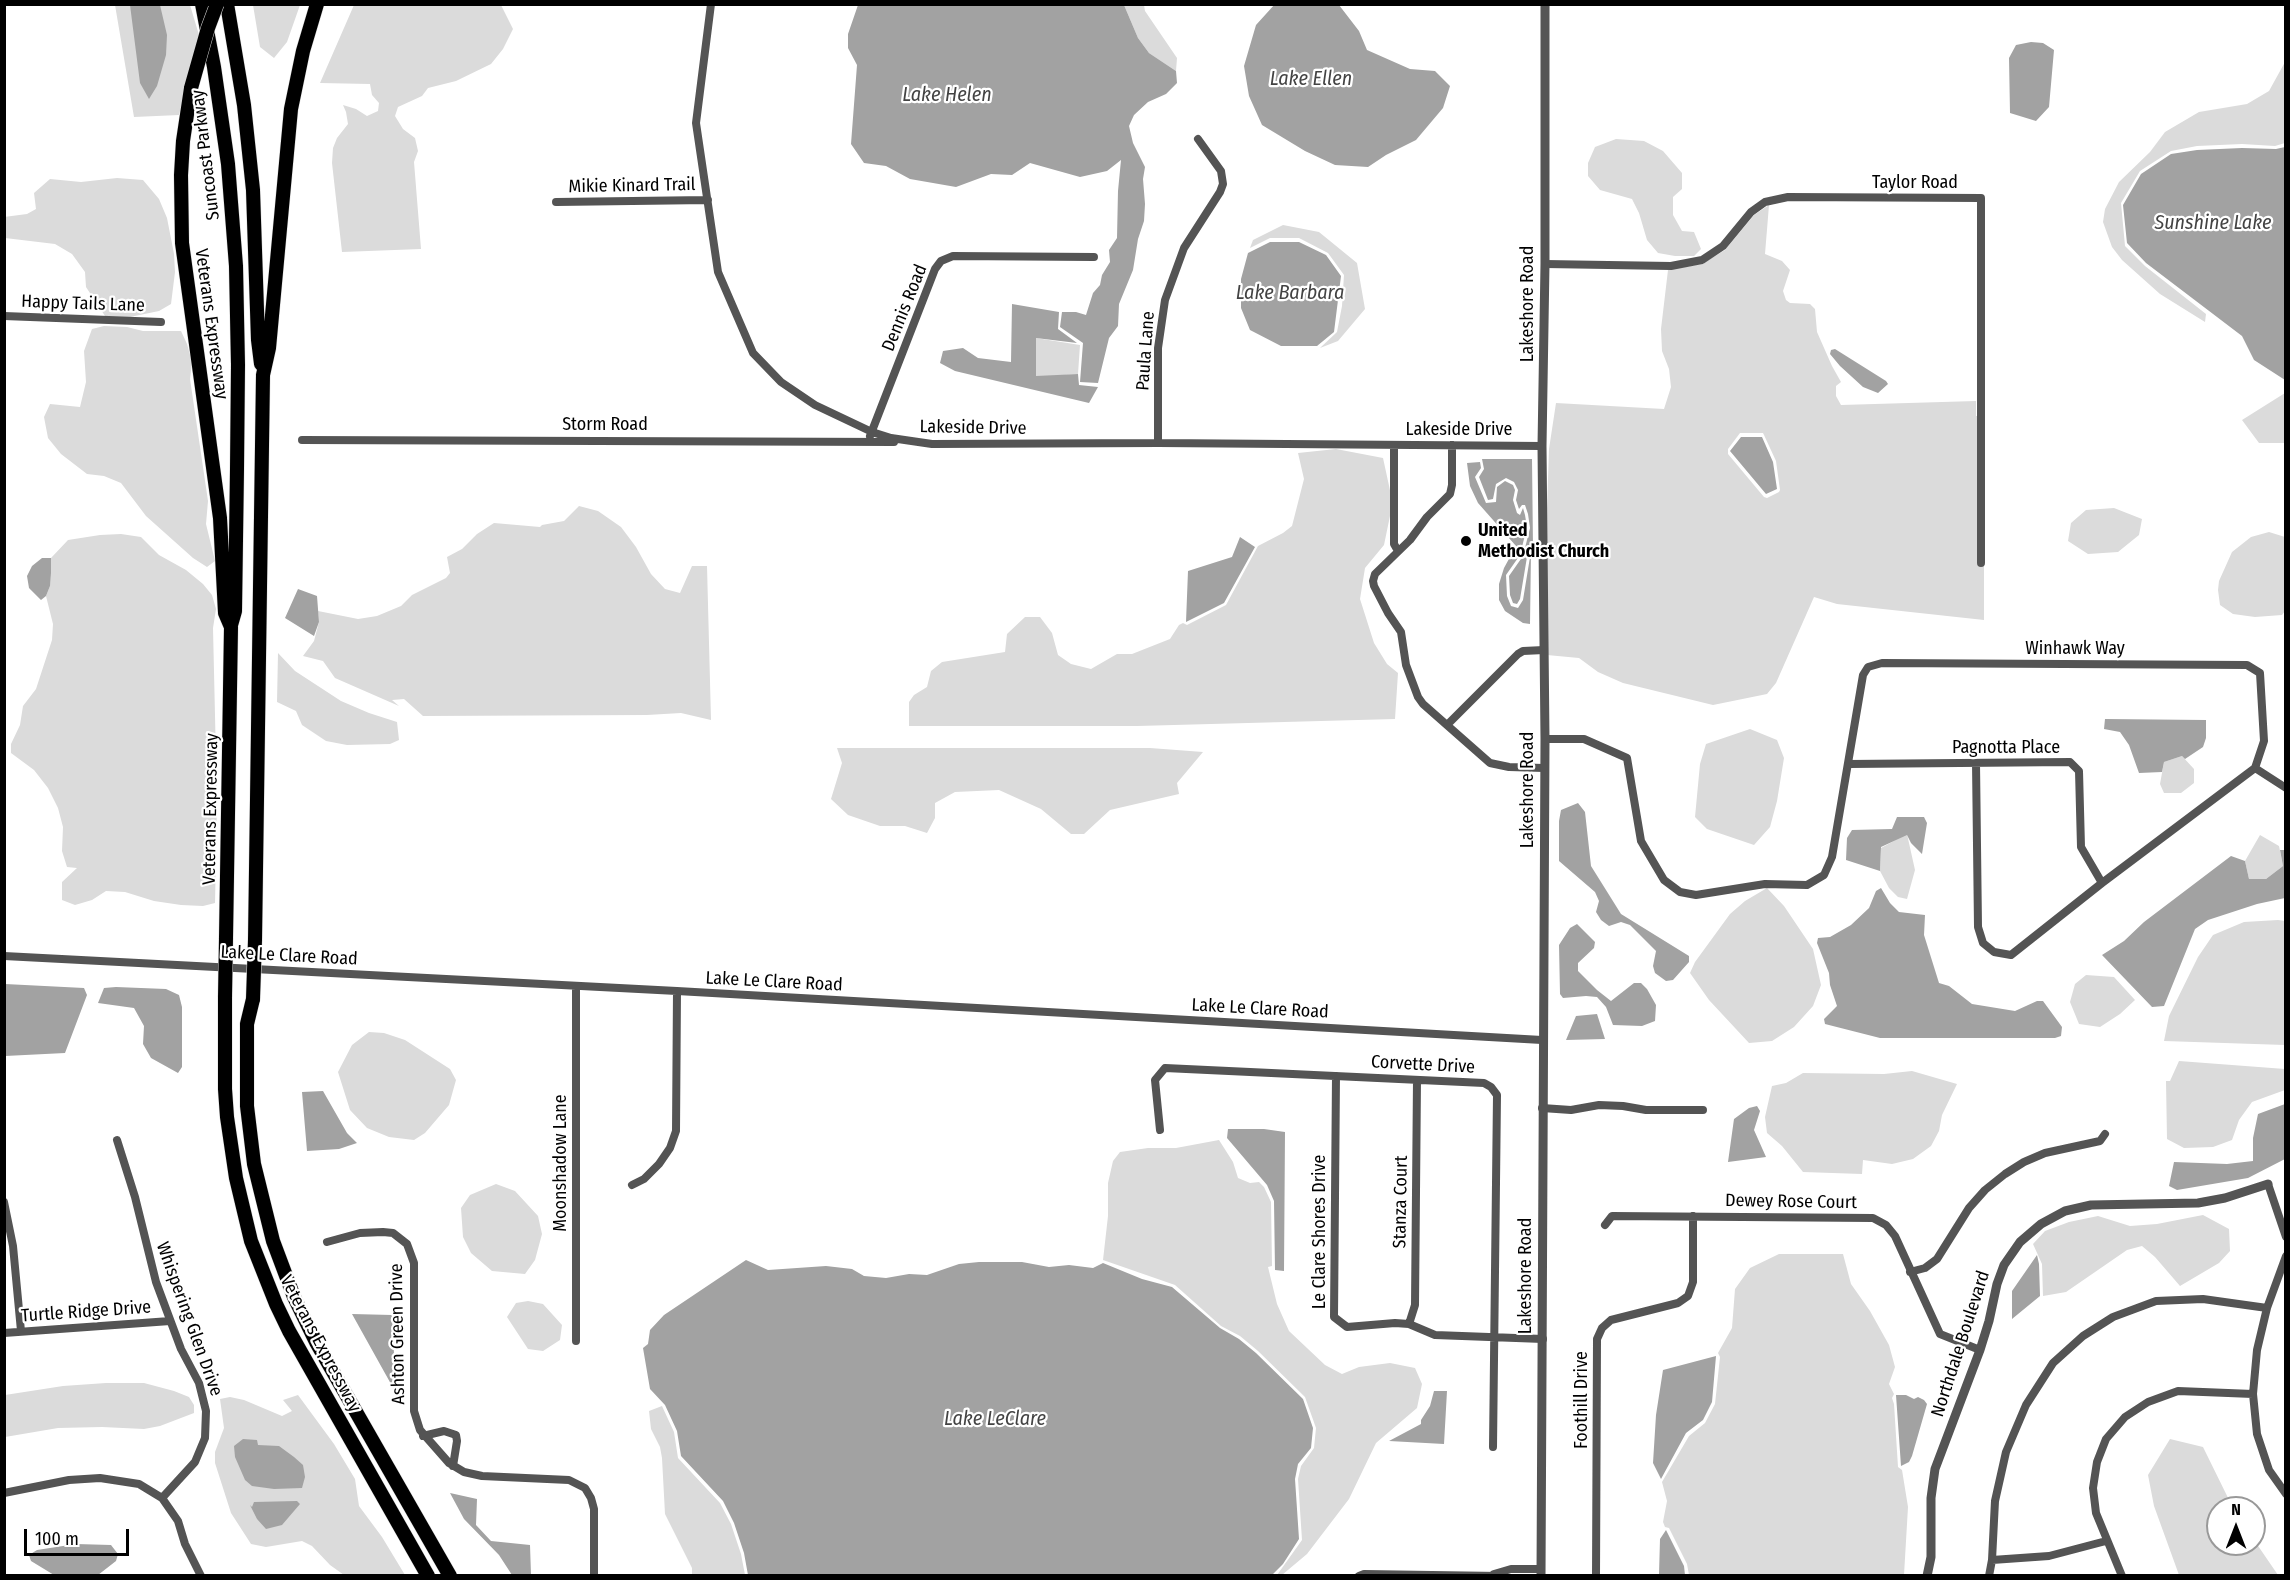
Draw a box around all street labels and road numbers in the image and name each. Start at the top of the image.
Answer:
street label: Suncoast Parkway [187,89,225,221]
street label: Taylor Road [1872,172,1958,194]
street label: Mikie Kinard Trail [568,174,696,198]
street label: Lakeshore Road [1517,246,1539,362]
street label: Veterans Expressway [190,247,232,401]
street label: Dennis Road [878,261,932,355]
street label: Happy Tails Lane [21,291,145,317]
street label: Paula Lane [1132,311,1160,391]
street label: Storm Road [562,414,648,436]
street label: Lakeside Drive [919,416,1027,440]
street label: Lakeside Drive [1406,419,1512,441]
street label: Winhawk Way [2025,638,2125,660]
street label: Lakeshore Road [1517,732,1539,848]
street label: Veterans Expressway [199,733,223,885]
street label: Pagnotta Place [1952,737,2060,759]
street label: Lake Le Clare Road [220,942,358,970]
street label: Lake Le Clare Road [705,968,843,996]
street label: Lake Le Clare Road [1191,995,1329,1023]
street label: Corvette Drive [1370,1051,1476,1079]
street label: Moonshadow Lane [550,1094,572,1232]
street label: Le Clare Shores Drive [1309,1155,1331,1309]
street label: Stanza Court [1389,1155,1413,1249]
street label: Dewey Rose Court [1725,1190,1857,1214]
street label: Lakeshore Road [1515,1218,1537,1334]
street label: Whispering Glen Drive [151,1239,227,1399]
street label: Ashton Green Drive [386,1263,410,1405]
street label: Northdale Boulevard [1927,1268,1995,1420]
street label: Veterans Expressway [275,1272,365,1416]
street label: Turtle Ridge Drive [20,1297,152,1327]
street label: Foothill Drive [1571,1351,1593,1449]

